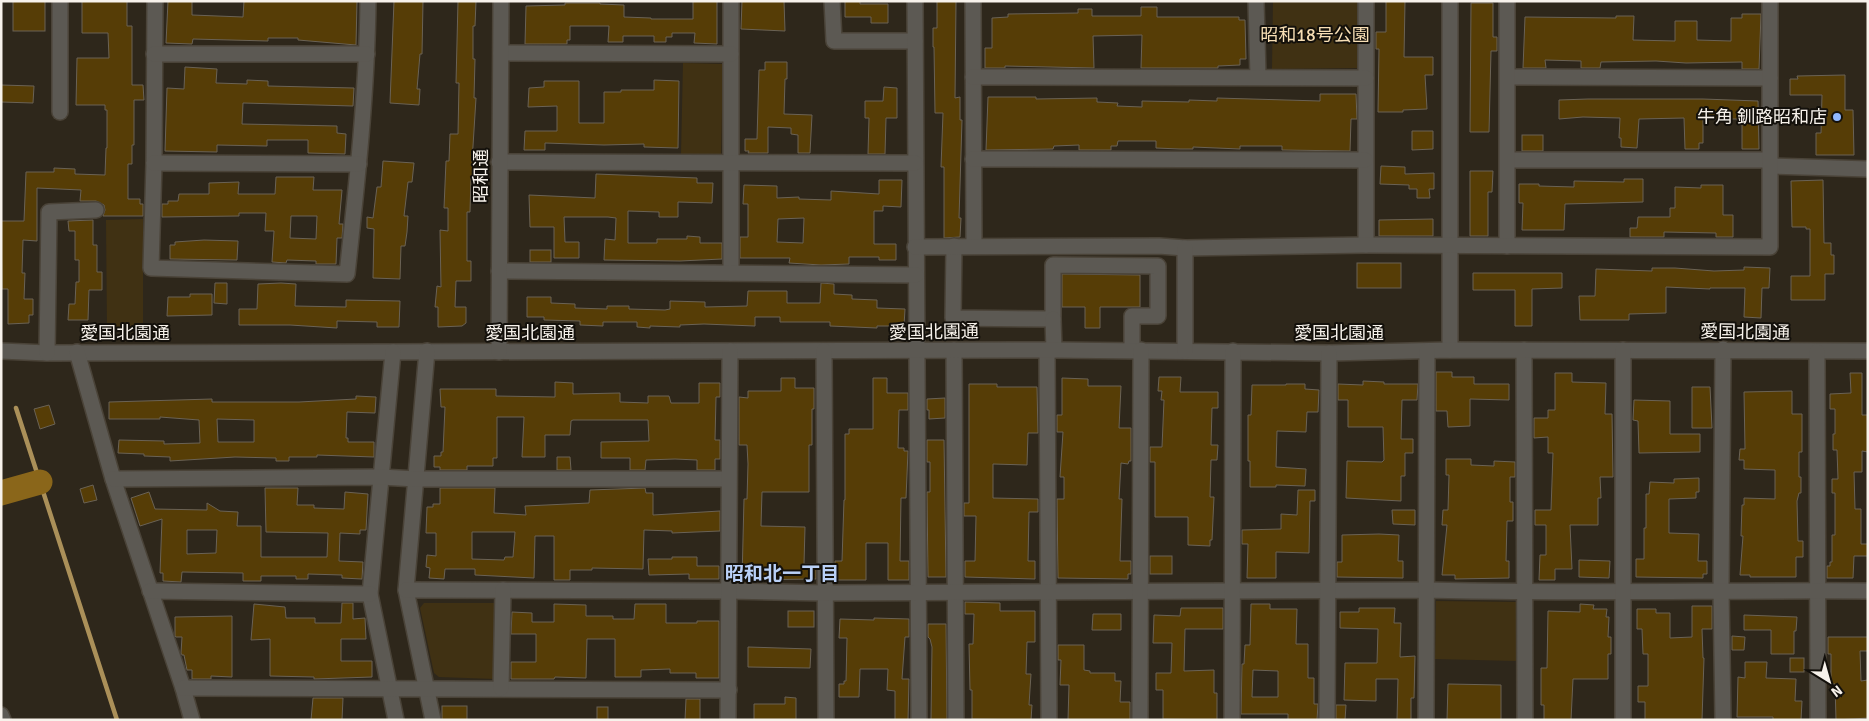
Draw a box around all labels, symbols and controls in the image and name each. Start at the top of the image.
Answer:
park label: 昭和18号公園 [1260,24,1370,46]
place label: 牛角 釧路昭和店 [1697,106,1827,128]
marker: 牛角 釧路昭和店 [1831,111,1843,123]
street label: 昭和通 [470,149,492,203]
street label: 愛国北園通 [889,320,979,344]
street label: 愛国北園通 [1700,320,1790,344]
street label: 愛国北園通 [80,322,170,344]
street label: 愛国北園通 [485,322,575,344]
street label: 愛国北園通 [1294,322,1384,344]
district label: 昭和北一丁目 [725,562,839,586]
north arrow [1804,656,1854,706]
text: N [1828,681,1846,701]

